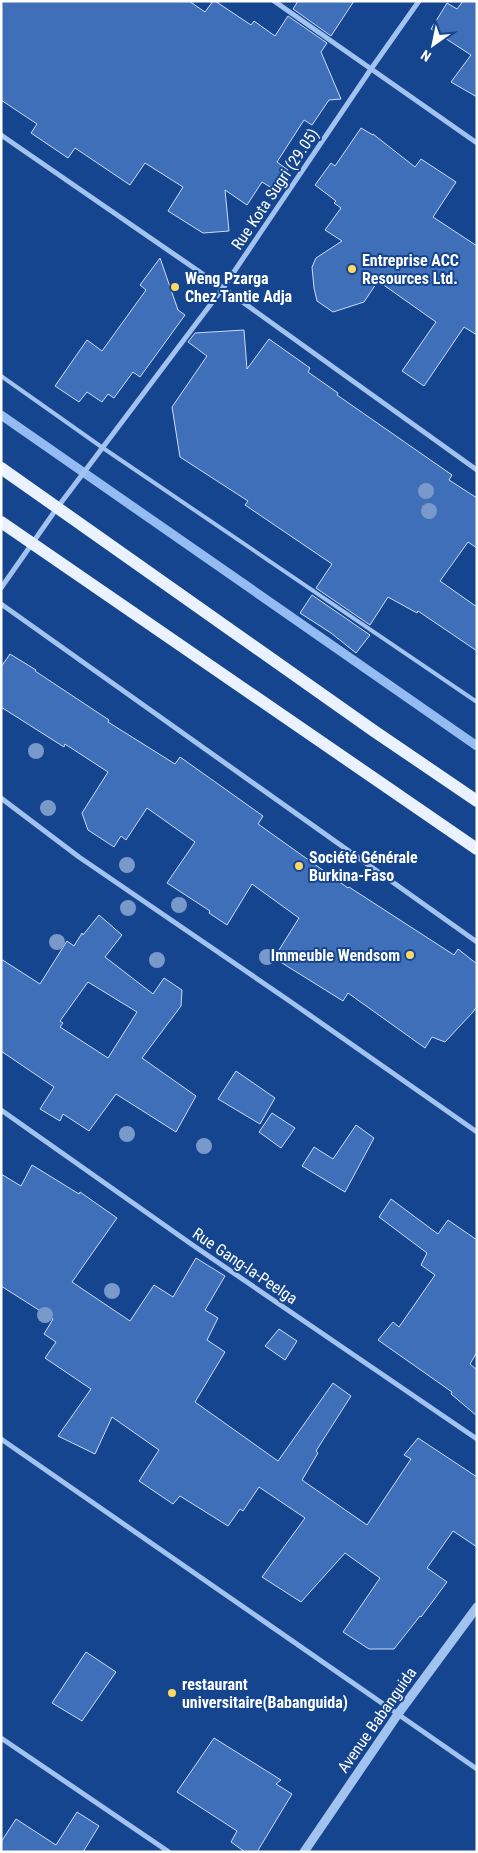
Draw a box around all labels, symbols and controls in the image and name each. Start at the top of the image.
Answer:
north arrow [408,20,458,70]
text: N [418,47,434,65]
street label: Rue Kota Sugri (29.05) [227,125,323,253]
place label: Entreprise ACC Resources Ltd. [362,251,459,288]
marker: Entreprise ACC Resources Ltd. [346,263,358,275]
place label: Weng Pzarga Chez Tantie Adja [185,269,293,306]
marker: Weng Pzarga Chez Tantie Adja [169,281,181,293]
place label: Société Générale Burkina-Faso [309,848,418,885]
marker: Société Générale Burkina-Faso [293,860,305,872]
place label: Immeuble Wendsom [271,946,400,965]
marker: Immeuble Wendsom [404,949,416,961]
street label: Rue Gang-la-Peelga [189,1224,301,1308]
street label: Avenue Babanguida [334,1664,420,1776]
place label: restaurant universitaire(Babanguida) [182,1675,348,1712]
marker: restaurant universitaire(Babanguida) [166,1687,178,1699]

